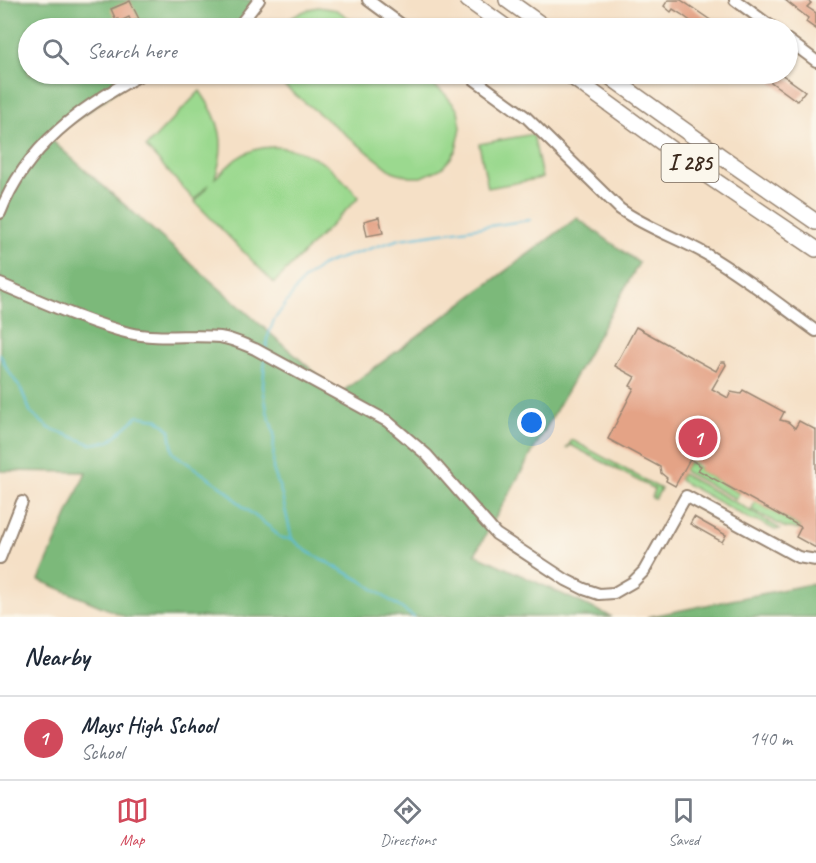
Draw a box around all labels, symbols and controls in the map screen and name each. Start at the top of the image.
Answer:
search box [18,18,798,84]
icon: search [39,35,72,68]
text: Search here [87,37,177,65]
road number: I 285 [662,144,718,182]
your location [517,408,546,437]
pin: 1 [678,416,718,460]
text: Nearby [24,640,89,673]
text: Mays High School [81,712,216,740]
text: 1 [39,726,48,751]
text: 140 m [749,726,792,751]
text: School [81,740,124,765]
tab: Map [116,794,149,850]
tab: Directions [380,794,436,850]
tab: Saved [667,794,700,850]

